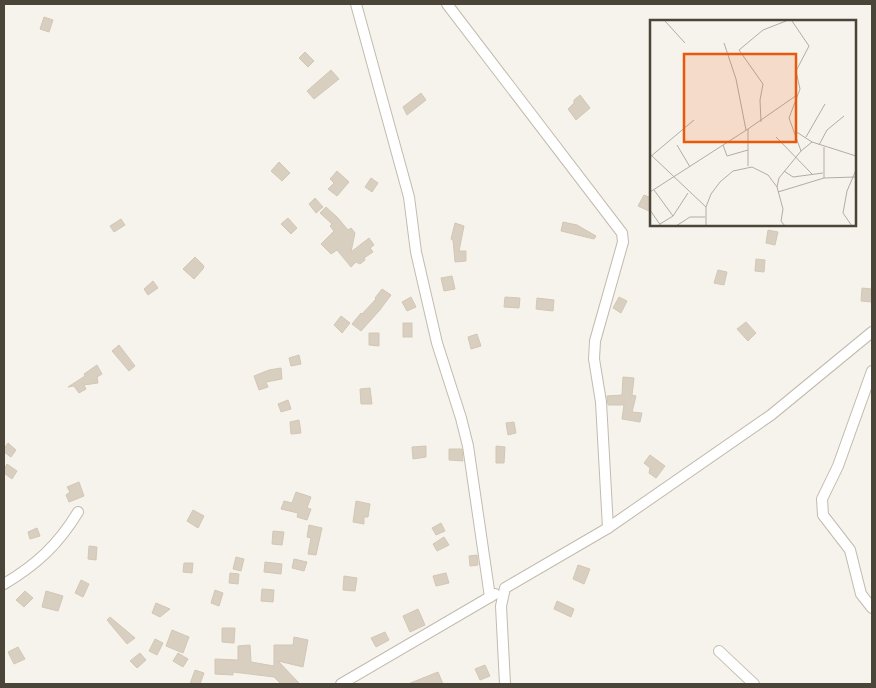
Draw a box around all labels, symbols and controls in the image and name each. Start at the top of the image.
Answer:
inset map [650,20,856,226]

